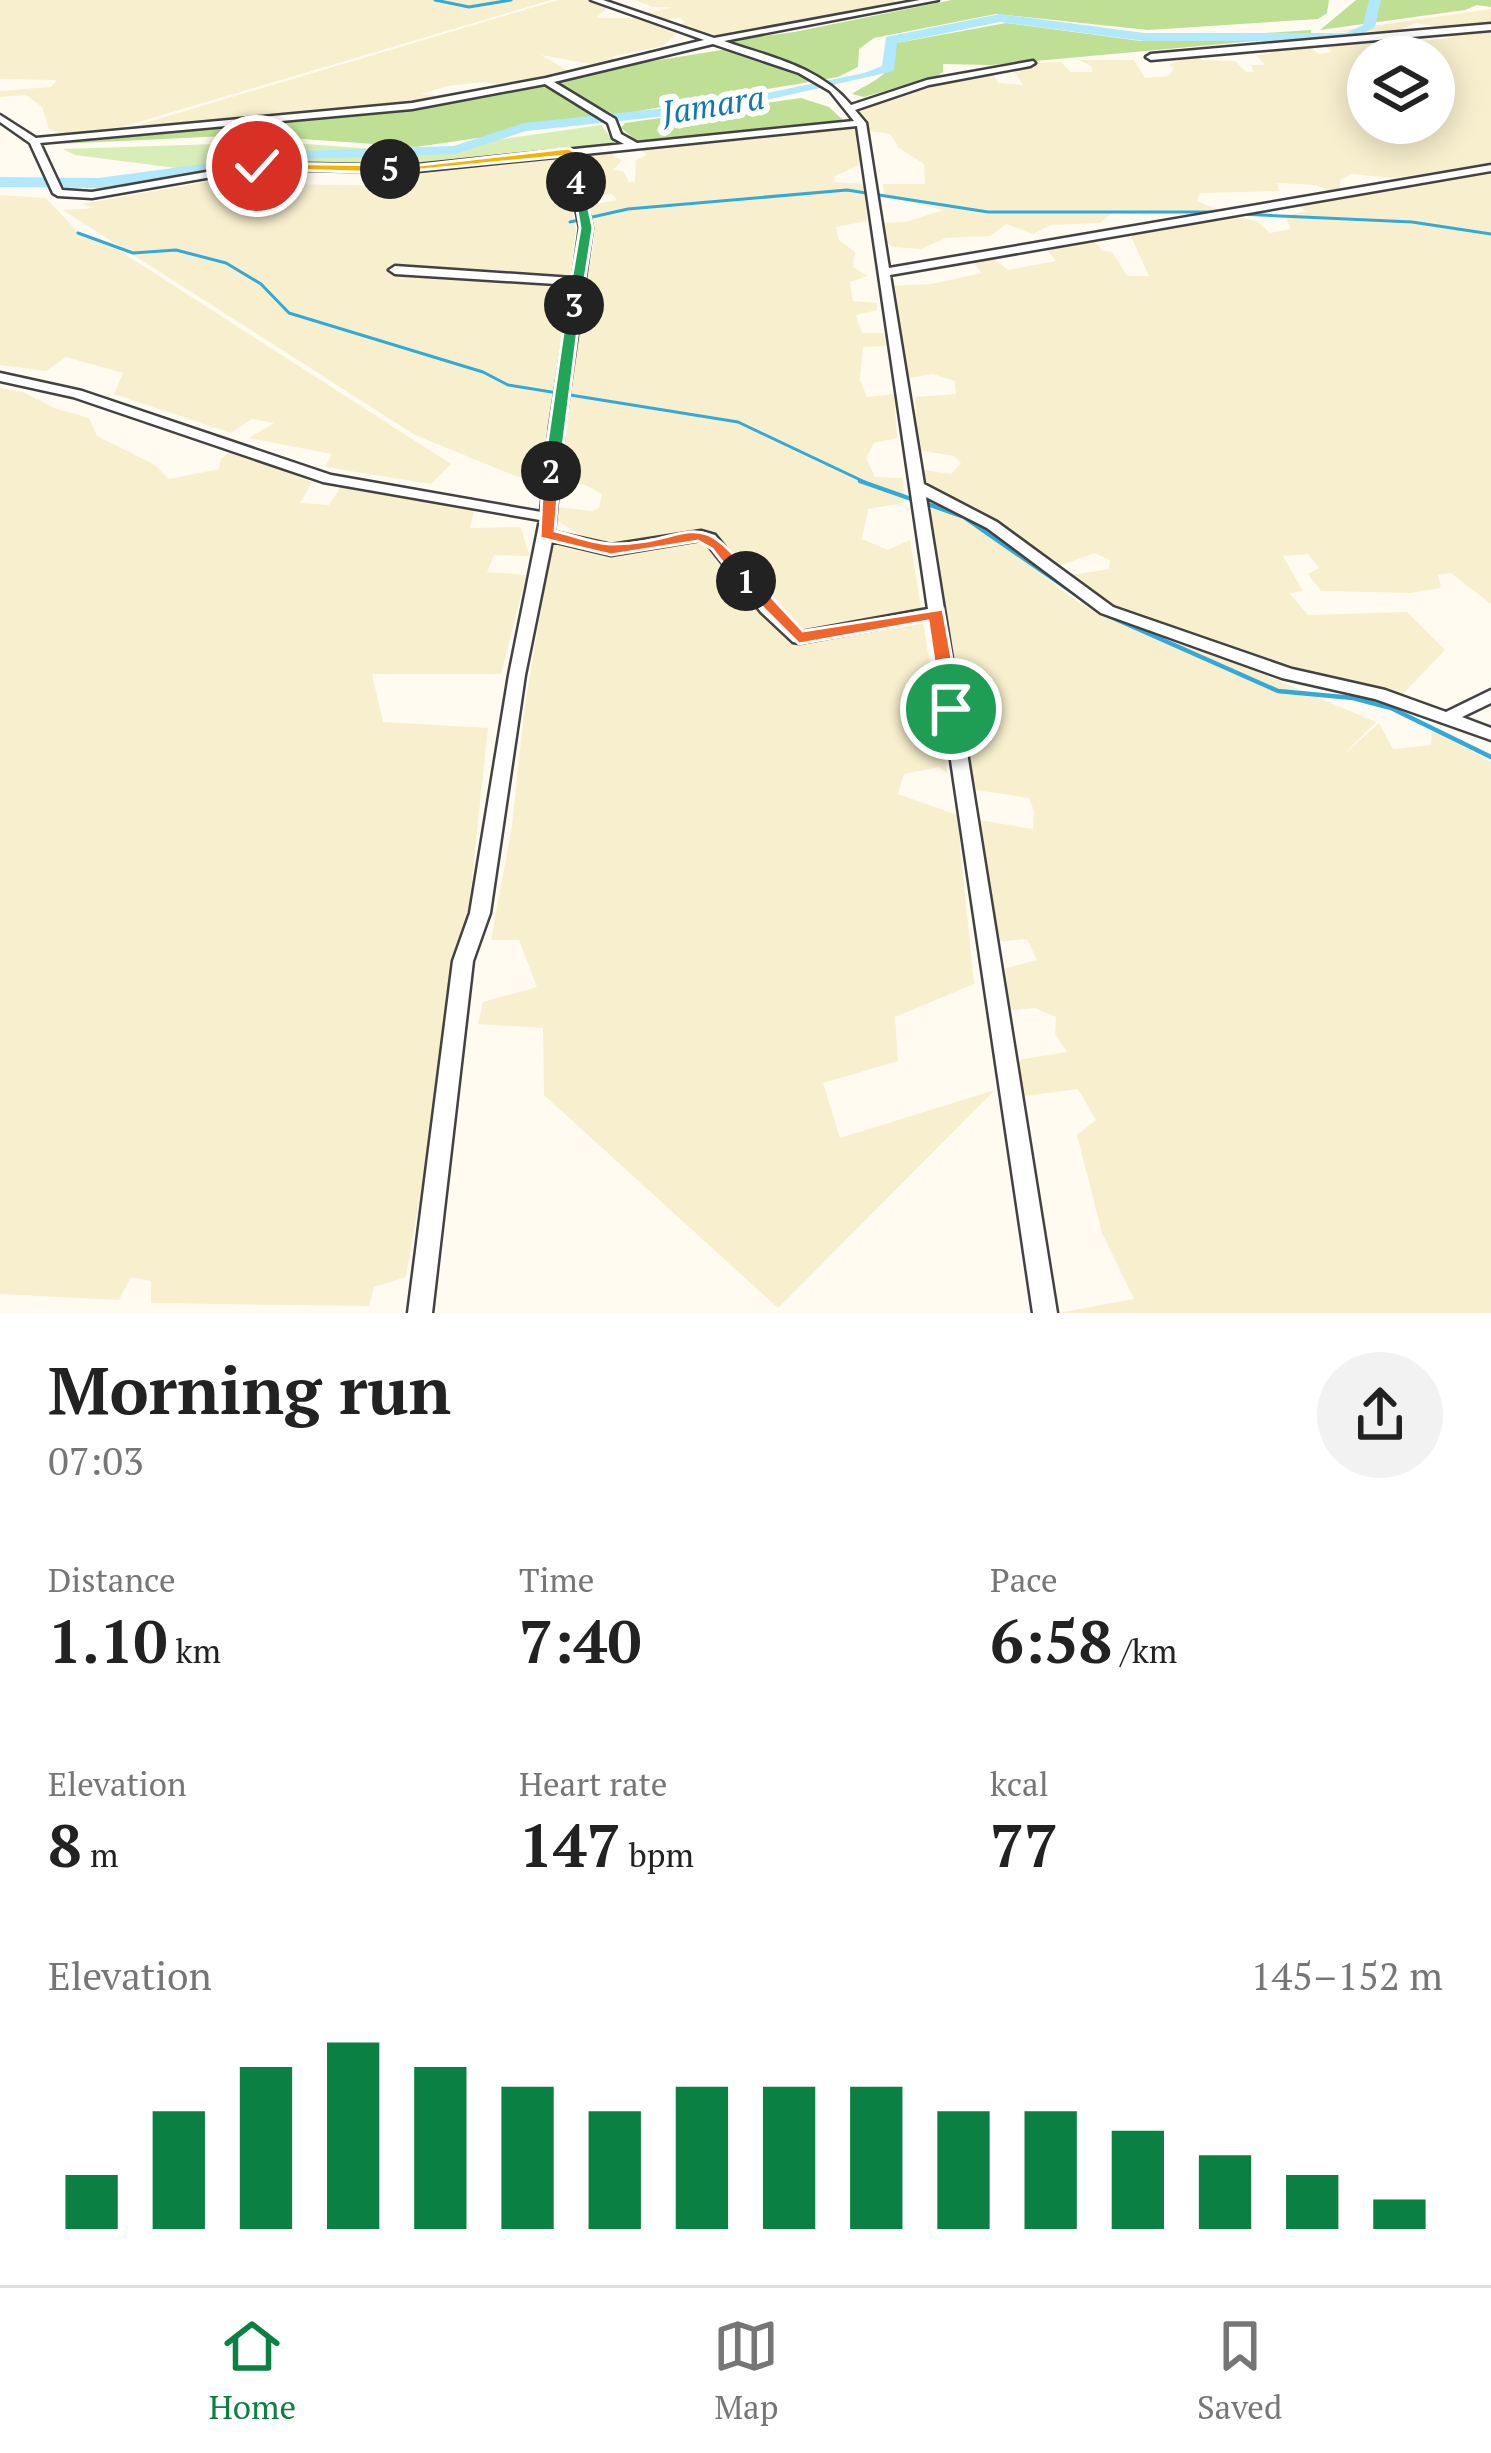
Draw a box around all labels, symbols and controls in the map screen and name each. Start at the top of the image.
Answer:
map controls [1347,36,1455,144]
button: layers [1347,36,1455,144]
water label: Jamara [657,75,767,134]
pin [206,115,308,217]
icon: check [224,133,290,199]
pin: 5 [360,139,420,199]
text: 5 [381,147,399,190]
pin: 4 [546,152,606,212]
text: 4 [567,160,585,203]
pin: 3 [544,275,604,335]
text: 3 [565,283,583,326]
pin: 2 [521,441,581,501]
text: 2 [542,449,560,492]
pin: 1 [716,551,776,611]
text: 1 [737,559,755,602]
pin [900,658,1002,760]
icon: arrive [918,676,984,742]
text: Morning run [48,1345,451,1433]
button: share [1317,1352,1443,1478]
text: 07:03 [48,1434,144,1486]
text: Distance [48,1558,175,1601]
text: Time [519,1558,594,1601]
text: Pace [990,1558,1058,1601]
text: 1.10 [48,1601,167,1680]
text: 7:40 [519,1601,641,1680]
text: 6:58 [990,1601,1112,1680]
text: km [167,1629,221,1672]
text: /km [1112,1629,1177,1672]
text: Elevation [48,1762,187,1805]
text: Heart rate [519,1762,667,1805]
text: kcal [990,1762,1049,1805]
text: 8 [48,1805,82,1884]
text: 147 [519,1805,621,1884]
text: 77 [990,1805,1058,1884]
text: m [82,1833,118,1876]
text: bpm [621,1833,694,1876]
text: Elevation [48,1949,212,2001]
text: 145–152 m [1251,1949,1443,2001]
tab: Home [209,2313,296,2428]
tab: Map [713,2313,779,2428]
tab: Saved [1197,2313,1282,2428]

